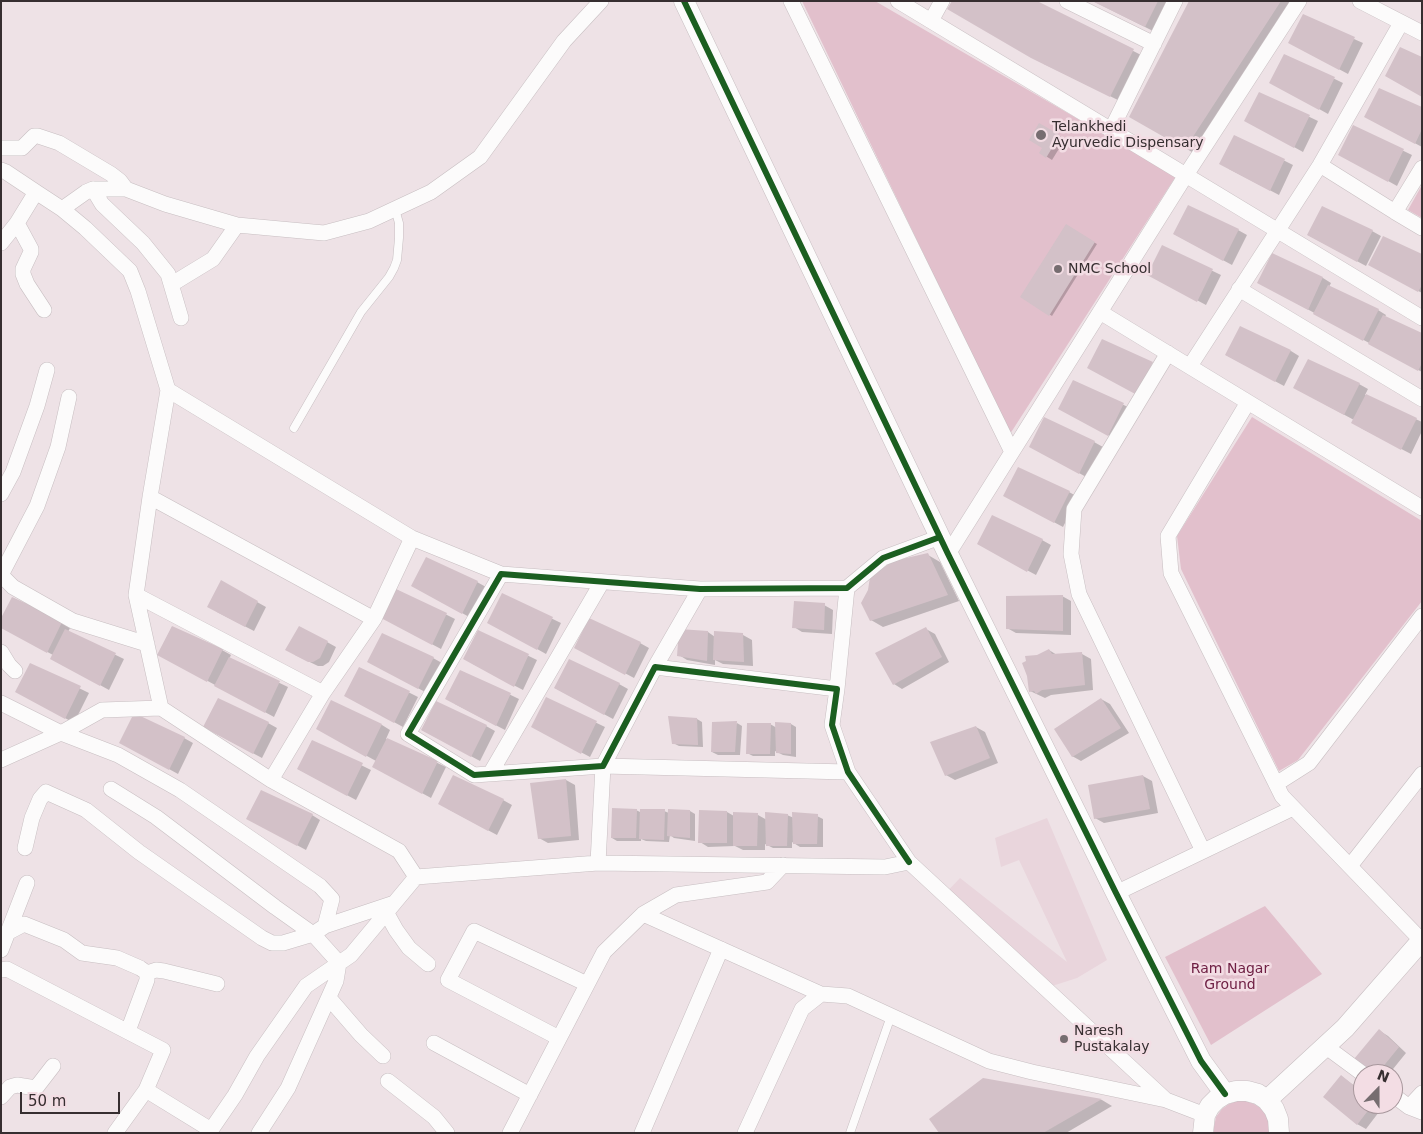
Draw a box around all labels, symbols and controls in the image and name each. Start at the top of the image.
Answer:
place label: Telankhedi Ayurvedic Dispensary [1052,119,1204,152]
marker: Telankhedi Ayurvedic Dispensary [1034,128,1048,142]
place label: NMC School [1068,261,1151,277]
marker: NMC School [1052,263,1064,275]
park label: Ram Nagar Ground [1191,961,1269,994]
place label: Naresh Pustakalay [1074,1023,1150,1056]
marker: Naresh Pustakalay [1058,1033,1070,1045]
north arrow [1353,1064,1403,1114]
text: N [1375,1066,1392,1086]
scale bar [22,1082,122,1114]
text: 50 m [28,1092,66,1110]

